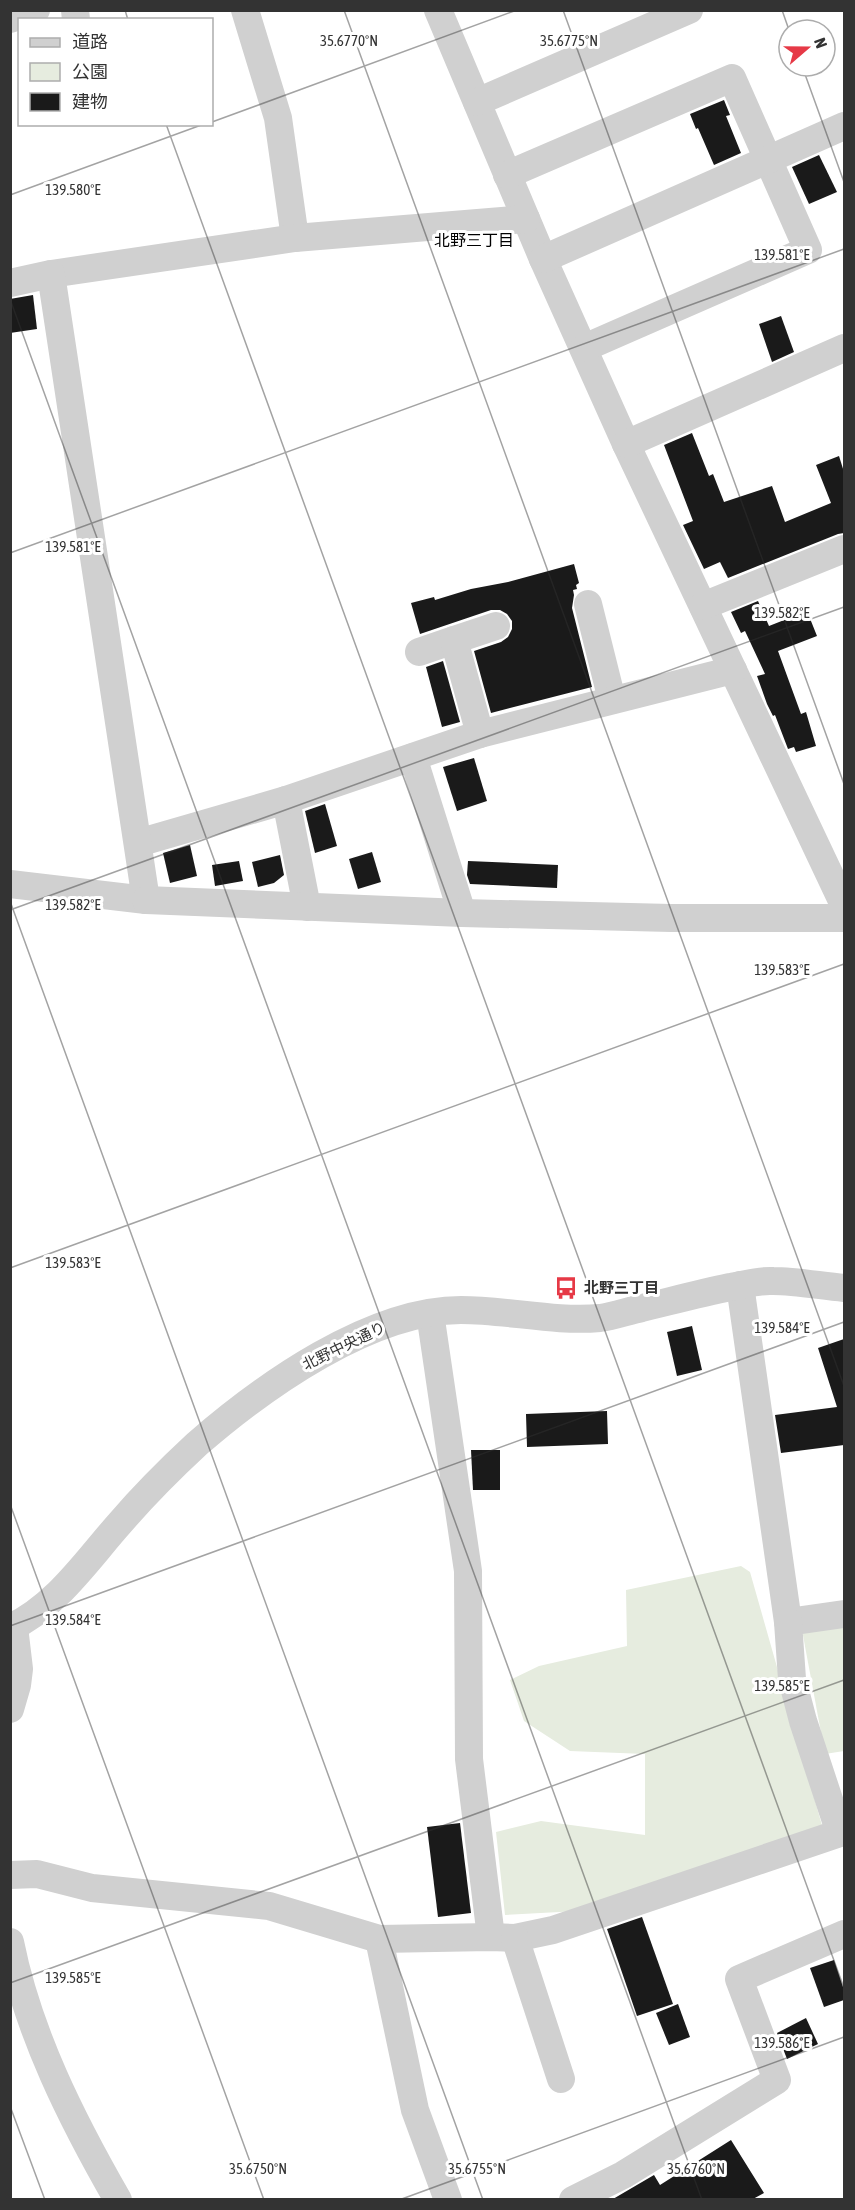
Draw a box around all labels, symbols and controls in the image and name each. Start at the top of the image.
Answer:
legend [18,18,213,126]
north arrow [777,18,837,78]
text: 道路 [72,31,108,52]
text: 35.6770°N [320,32,378,49]
text: 35.6775°N [540,32,598,49]
text: N [811,35,831,50]
text: 公園 [72,61,108,82]
text: 建物 [72,91,108,112]
text: 139.580°E [45,181,101,198]
district label: 北野三丁目 [434,231,514,249]
text: 139.581°E [754,246,810,263]
text: 139.581°E [45,538,101,555]
text: 139.582°E [754,604,810,621]
text: 139.582°E [45,896,101,913]
text: 139.583°E [754,961,810,978]
text: 139.583°E [45,1254,101,1271]
bus stop icon: 北野三丁目 [553,1275,579,1301]
place label: 北野三丁目 [584,1279,659,1296]
street label: 北野中央通り [300,1318,388,1373]
text: 139.584°E [754,1319,810,1336]
text: 139.584°E [45,1611,101,1628]
text: 139.585°E [754,1677,810,1694]
text: 139.585°E [45,1969,101,1986]
text: 139.586°E [754,2034,810,2051]
text: 35.6750°N [229,2160,287,2177]
text: 35.6755°N [448,2160,506,2177]
text: 35.6760°N [667,2160,725,2177]

